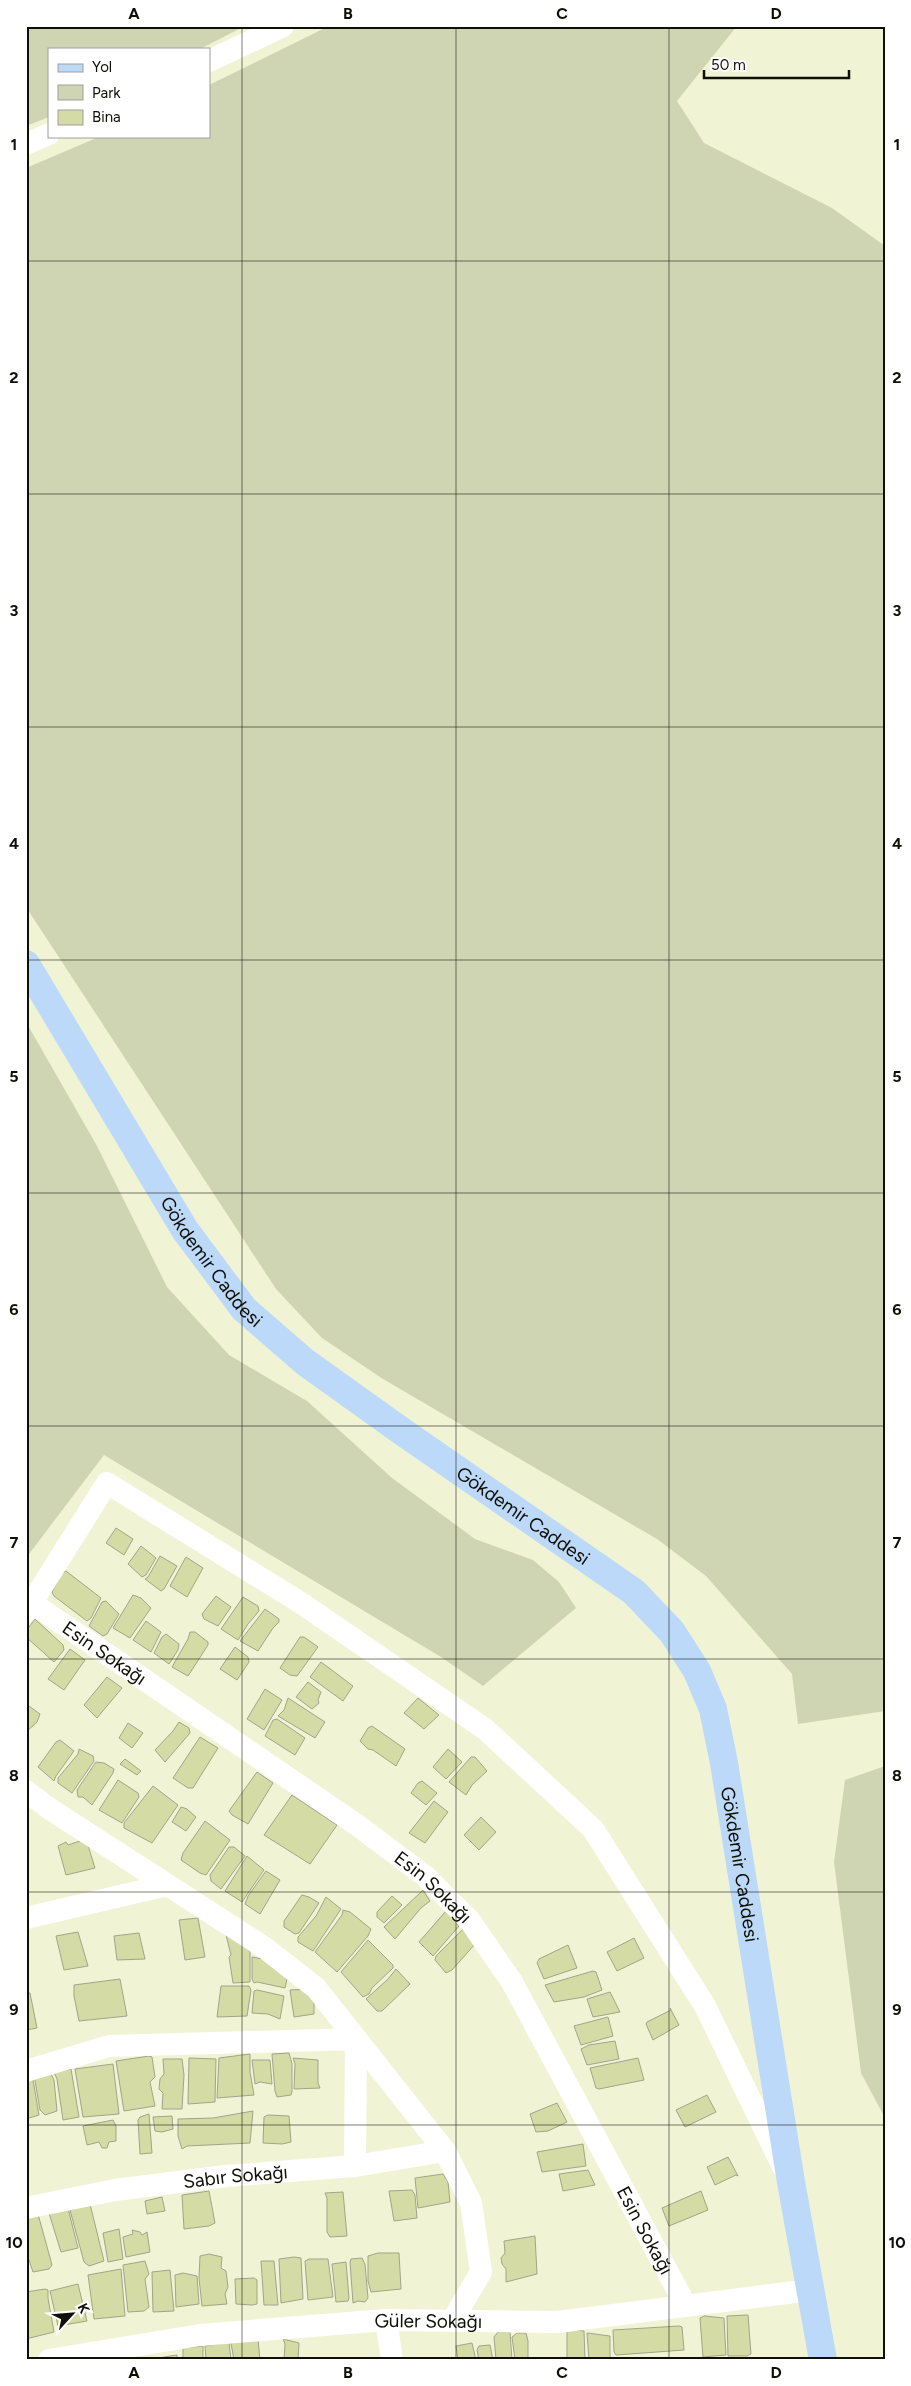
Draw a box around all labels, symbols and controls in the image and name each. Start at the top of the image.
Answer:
text: A [128,4,140,23]
text: B [343,4,353,23]
text: C [556,4,568,23]
text: D [770,4,782,23]
legend [48,48,210,138]
scale bar [704,48,848,80]
text: 50 m [711,56,746,74]
text: Yol [92,58,112,76]
text: Park [92,84,121,102]
text: Bina [92,108,121,126]
text: 1 [11,135,17,154]
text: 1 [894,135,900,154]
text: 2 [9,368,19,387]
text: 2 [892,368,902,387]
text: 3 [10,601,19,620]
text: 3 [893,601,902,620]
text: 4 [9,834,19,853]
text: 4 [892,834,902,853]
text: 5 [9,1067,19,1086]
text: 5 [892,1067,902,1086]
street label: Gökdemir Caddesi [156,1192,267,1331]
text: 6 [9,1300,19,1319]
text: 6 [892,1300,902,1319]
street label: Gökdemir Caddesi [452,1461,594,1569]
text: 7 [10,1533,19,1552]
text: 7 [893,1533,902,1552]
street label: Esin Sokağı [58,1616,151,1689]
text: 8 [9,1766,19,1785]
text: 8 [892,1766,902,1785]
street label: Gökdemir Caddesi [716,1785,764,1944]
street label: Esin Sokağı [390,1846,477,1928]
text: 9 [9,2000,19,2019]
text: 9 [892,2000,902,2019]
street label: Sabır Sokağı [182,2160,289,2193]
street label: Esin Sokağı [612,2182,678,2278]
text: 10 [5,2233,23,2252]
text: 10 [888,2233,906,2252]
north arrow [48,2288,98,2338]
text: K [74,2301,93,2317]
street label: Güler Sokağı [374,2308,482,2333]
text: A [128,2363,140,2382]
text: B [343,2363,353,2382]
text: C [556,2363,568,2382]
text: D [770,2363,782,2382]

